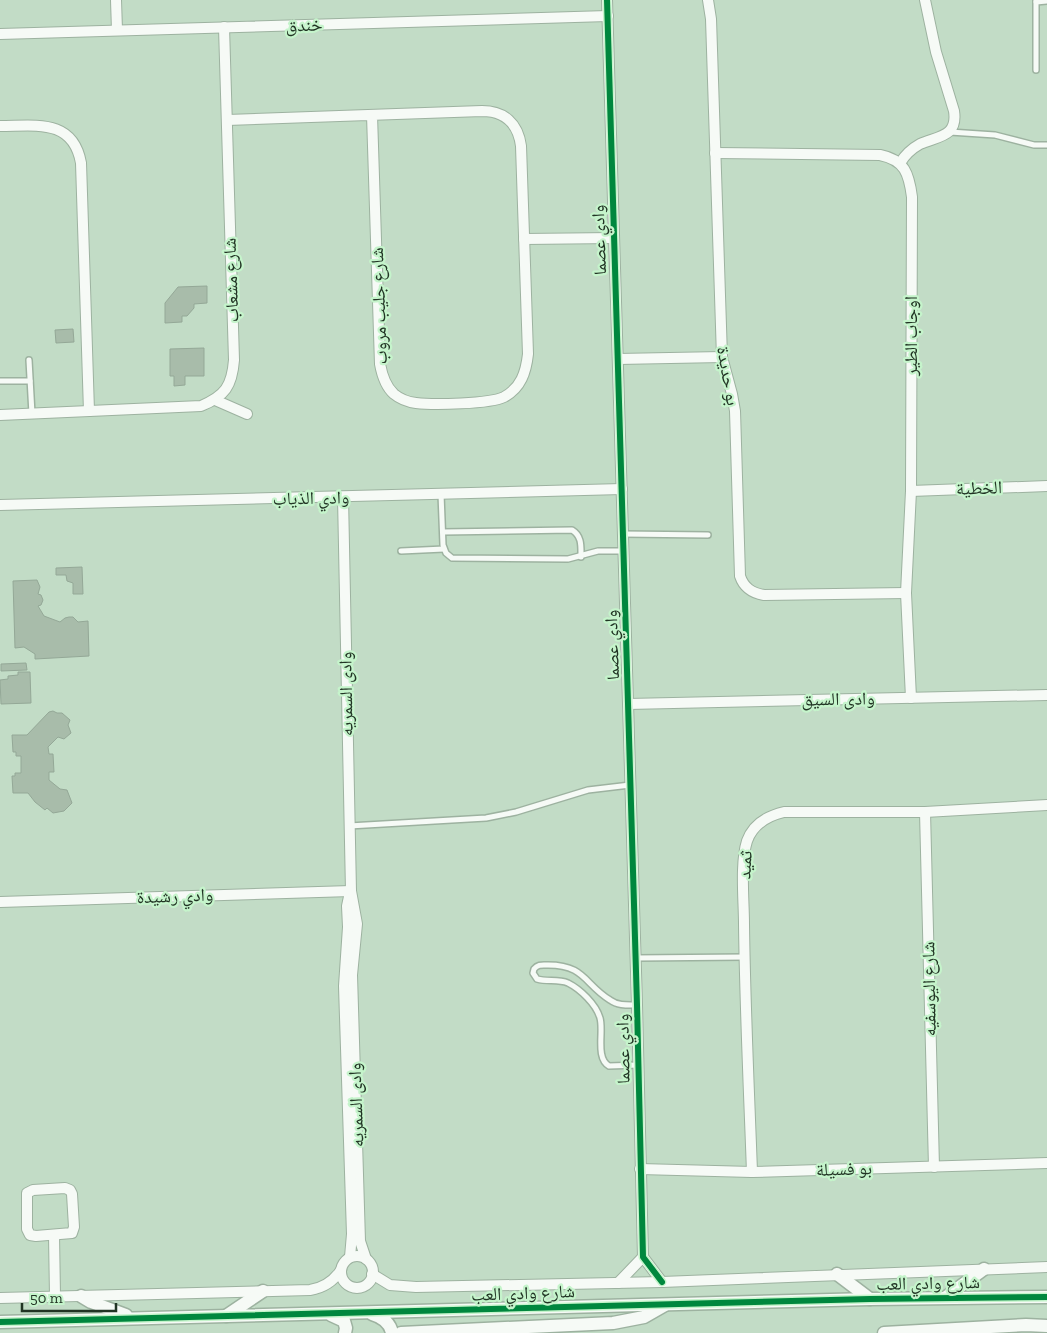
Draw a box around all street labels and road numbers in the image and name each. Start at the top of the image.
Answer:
street label: خندق [285,13,323,37]
street label: وادي عصما [587,204,615,276]
street label: شارع مشعاب [219,237,243,323]
street label: شارع جليب مروب [366,247,392,365]
street label: اوجاب الطير [900,296,922,377]
street label: بو حديدة [712,345,744,407]
street label: الخطية [956,476,1002,500]
street label: وادي الذياب [272,486,350,513]
street label: وادي عصما [600,609,628,681]
street label: وادى السمريه [334,652,358,736]
street label: وادى السيق [801,687,875,711]
street label: ثميد [733,850,757,880]
street label: وادي رشيدة [136,884,214,912]
street label: شارع اليوسفيه [917,941,941,1037]
street label: وادي عصما [611,1014,638,1084]
street label: وادى السمريه [344,1062,368,1148]
street label: بو فسيلة [816,1157,872,1181]
street label: شارع وادي العب [876,1271,980,1298]
street label: شارع وادي العب [471,1280,575,1309]

